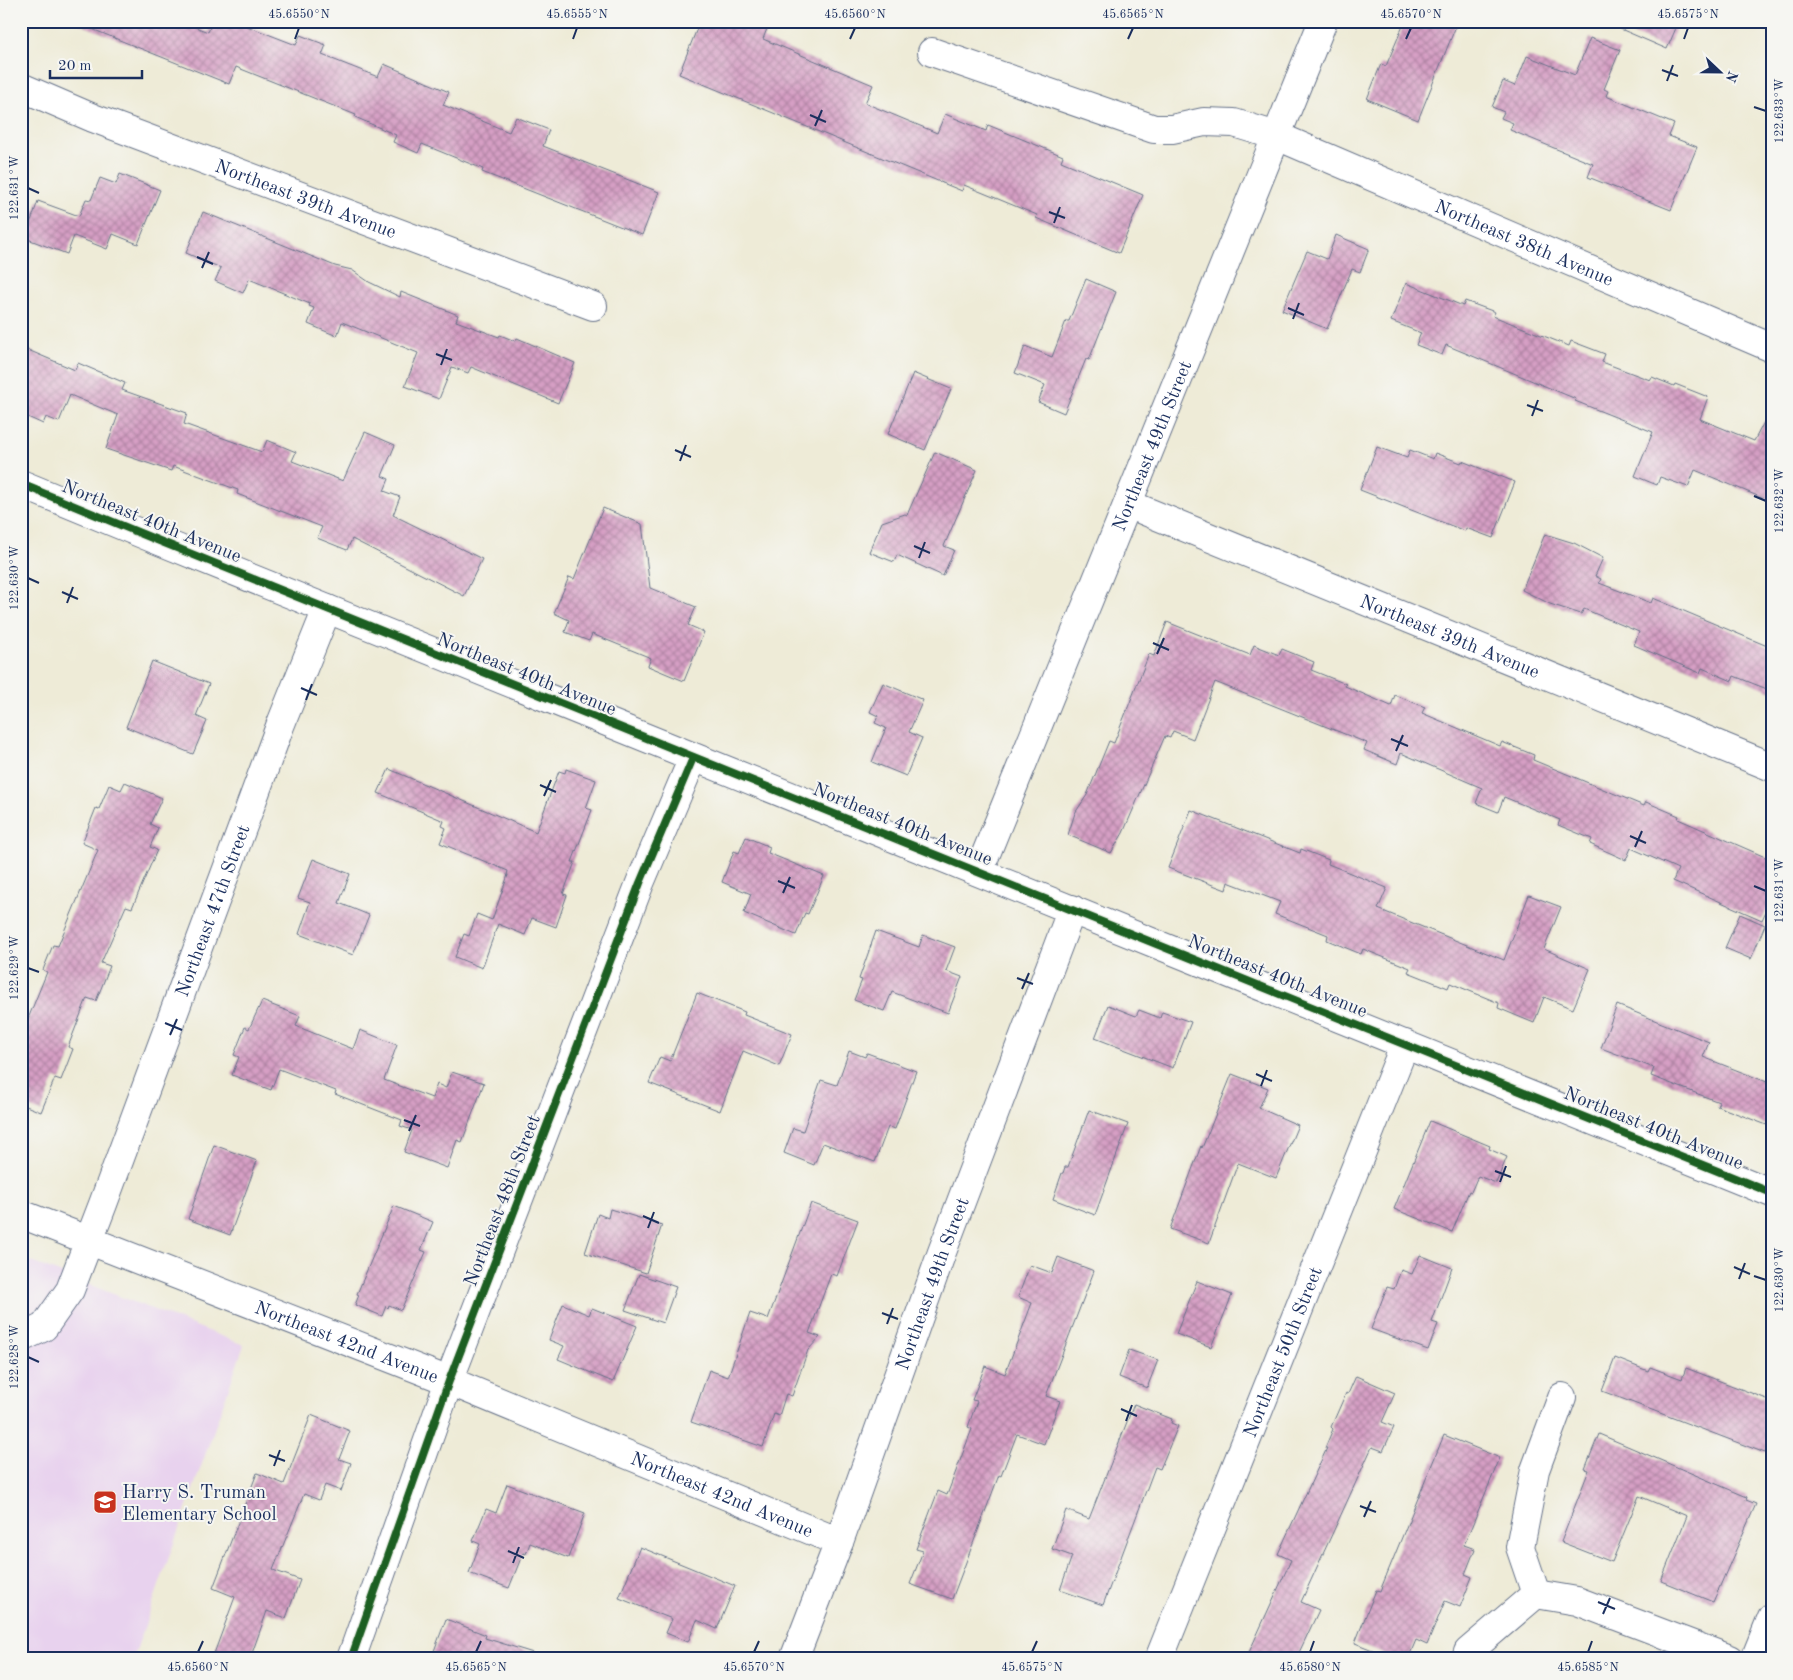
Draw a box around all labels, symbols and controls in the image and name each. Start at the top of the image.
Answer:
text: 45.6550°N [268,8,330,21]
text: 45.6555°N [546,8,608,21]
text: 45.6560°N [824,8,886,21]
text: 45.6565°N [1102,8,1164,21]
text: 45.6570°N [1380,8,1442,21]
text: 45.6575°N [1657,8,1719,21]
scale bar [50,48,142,80]
north arrow [1696,48,1746,98]
text: 20 m [58,59,92,74]
text: N [1723,69,1740,84]
text: 122.633°W [1774,78,1786,143]
text: 122.631°W [9,155,21,220]
street label: Northeast 39th Avenue [212,158,398,243]
street label: Northeast 38th Avenue [1432,198,1616,291]
street label: Northeast 49th Street [1111,359,1196,534]
text: 122.632°W [1774,468,1786,533]
street label: Northeast 40th Avenue [59,478,244,567]
text: 122.630°W [9,545,21,610]
street label: Northeast 39th Avenue [1357,593,1542,683]
street label: Northeast 40th Avenue [434,631,619,720]
street label: Northeast 40th Avenue [810,781,995,870]
street label: Northeast 47th Street [174,823,255,1000]
text: 122.631°W [1774,858,1786,923]
street label: Northeast 40th Avenue [1185,933,1370,1022]
text: 122.629°W [9,935,21,1000]
street label: Northeast 40th Avenue [1561,1085,1746,1174]
street label: Northeast 48th Street [462,1113,545,1289]
street label: Northeast 49th Street [894,1195,974,1373]
text: 122.630°W [1774,1247,1786,1312]
street label: Northeast 50th Street [1242,1265,1327,1441]
street label: Northeast 42nd Avenue [252,1299,441,1388]
text: 122.628°W [9,1324,21,1389]
street label: Northeast 42nd Avenue [627,1450,815,1542]
place label: Harry S. Truman Elementary School [122,1484,277,1525]
school or university icon: Harry S. Truman Elementary School [92,1489,118,1515]
text: 45.6560°N [167,1661,229,1674]
text: 45.6565°N [445,1661,507,1674]
text: 45.6570°N [723,1661,785,1674]
text: 45.6575°N [1001,1661,1063,1674]
text: 45.6580°N [1279,1661,1341,1674]
text: 45.6585°N [1557,1661,1619,1674]

